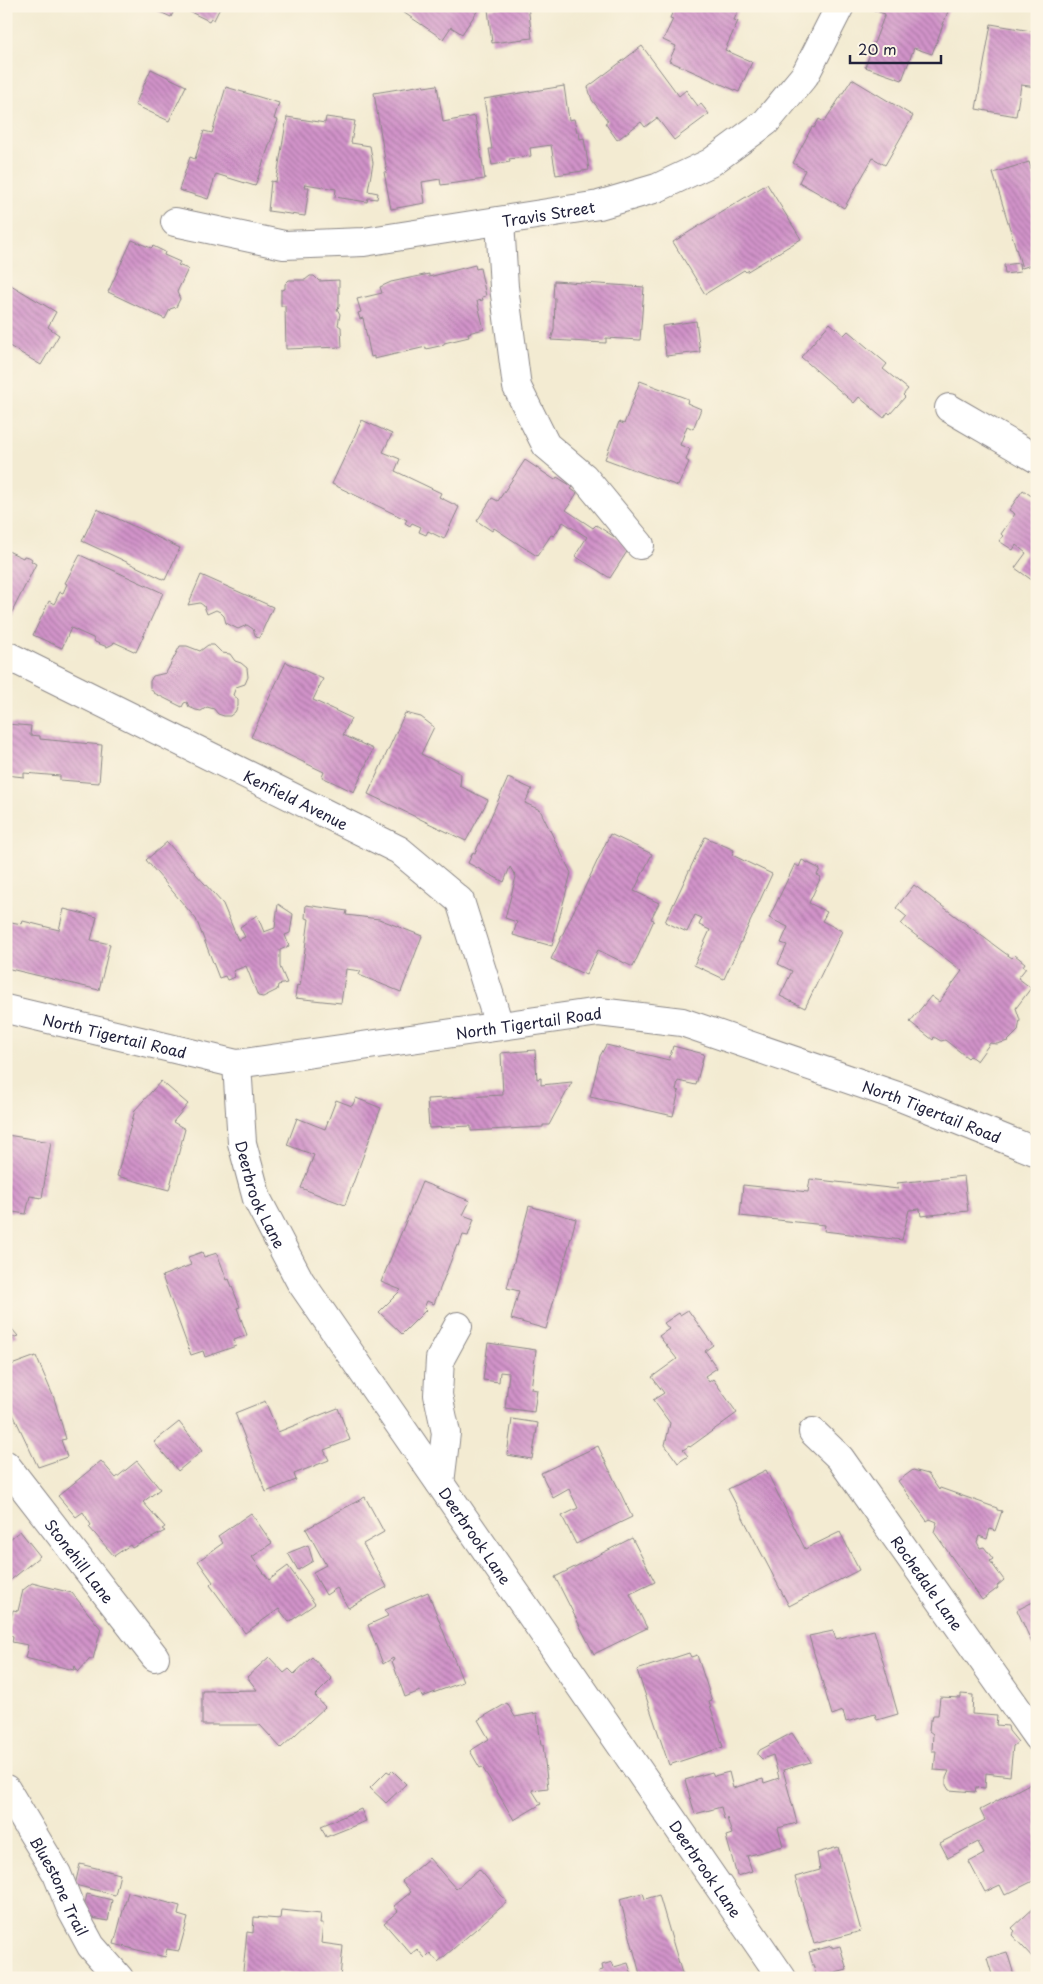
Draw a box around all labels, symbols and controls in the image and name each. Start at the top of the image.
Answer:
scale bar [850,32,942,64]
text: 20 m [858,37,897,60]
street label: Travis Street [500,194,596,232]
street label: Kenfield Avenue [240,763,352,835]
street label: North Tigertail Road [454,1000,603,1044]
street label: North Tigertail Road [41,1007,189,1063]
street label: North Tigertail Road [859,1073,1005,1148]
street label: Deerbrook Lane [230,1138,292,1252]
street label: Deerbrook Lane [434,1482,518,1589]
street label: Stonehill Lane [40,1513,120,1608]
street label: Rochedale Lane [886,1530,970,1635]
street label: Deerbrook Lane [664,1815,748,1922]
street label: Bluestone Trail [25,1832,95,1940]

